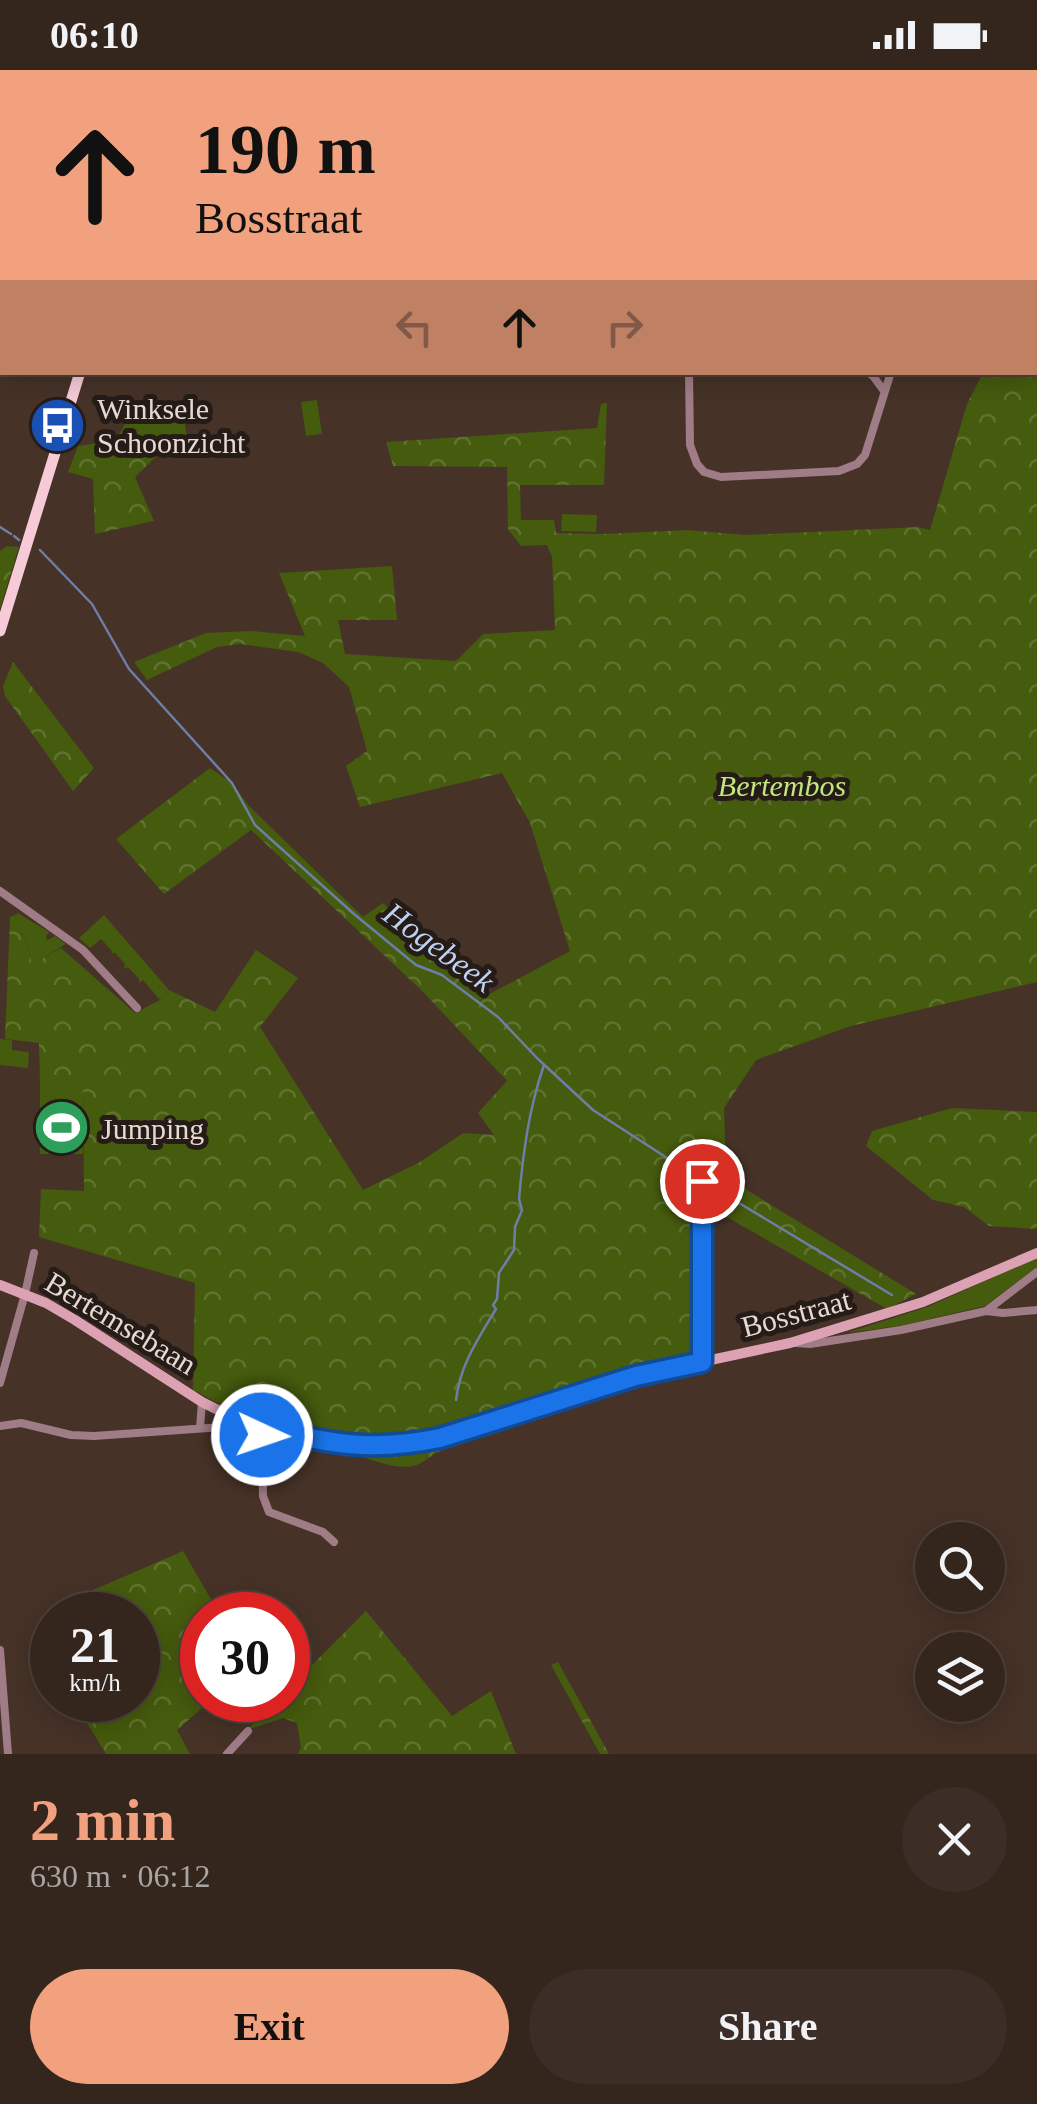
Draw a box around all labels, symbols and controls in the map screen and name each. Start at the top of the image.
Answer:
text: 06:10 [50,14,139,56]
icon: ahead [30,110,160,240]
text: 190 m [195,111,376,188]
text: Bosstraat [195,193,362,243]
icon: left [387,300,442,355]
icon: ahead [492,300,547,355]
icon: right [597,300,652,355]
place label: Winksele Schoonzicht [97,392,246,459]
bus stop icon: Winksele Schoonzicht [28,395,88,455]
park label: Bertembos [718,769,846,802]
water label: Hogebeek [376,894,502,1000]
sports icon: Jumping [32,1098,92,1158]
place label: Jumping [101,1112,204,1145]
pin [660,1139,745,1224]
icon: arrive [675,1154,730,1209]
street label: Bertemsebaan [40,1265,202,1381]
street label: Bosstraat [738,1282,855,1343]
position arrow [210,1383,314,1487]
map controls [915,1522,1005,1722]
button: search [915,1522,1005,1612]
speed limit sign: 30 [180,1592,310,1722]
text: 21 [70,1617,120,1673]
button: layers [915,1632,1005,1722]
text: km/h [69,1669,121,1696]
text: 2 min [30,1787,175,1853]
button: close [902,1787,1007,1892]
text: 630 m · 06:12 [30,1858,210,1894]
button: Exit [30,1969,509,2084]
button: Share [529,1969,1007,2084]

